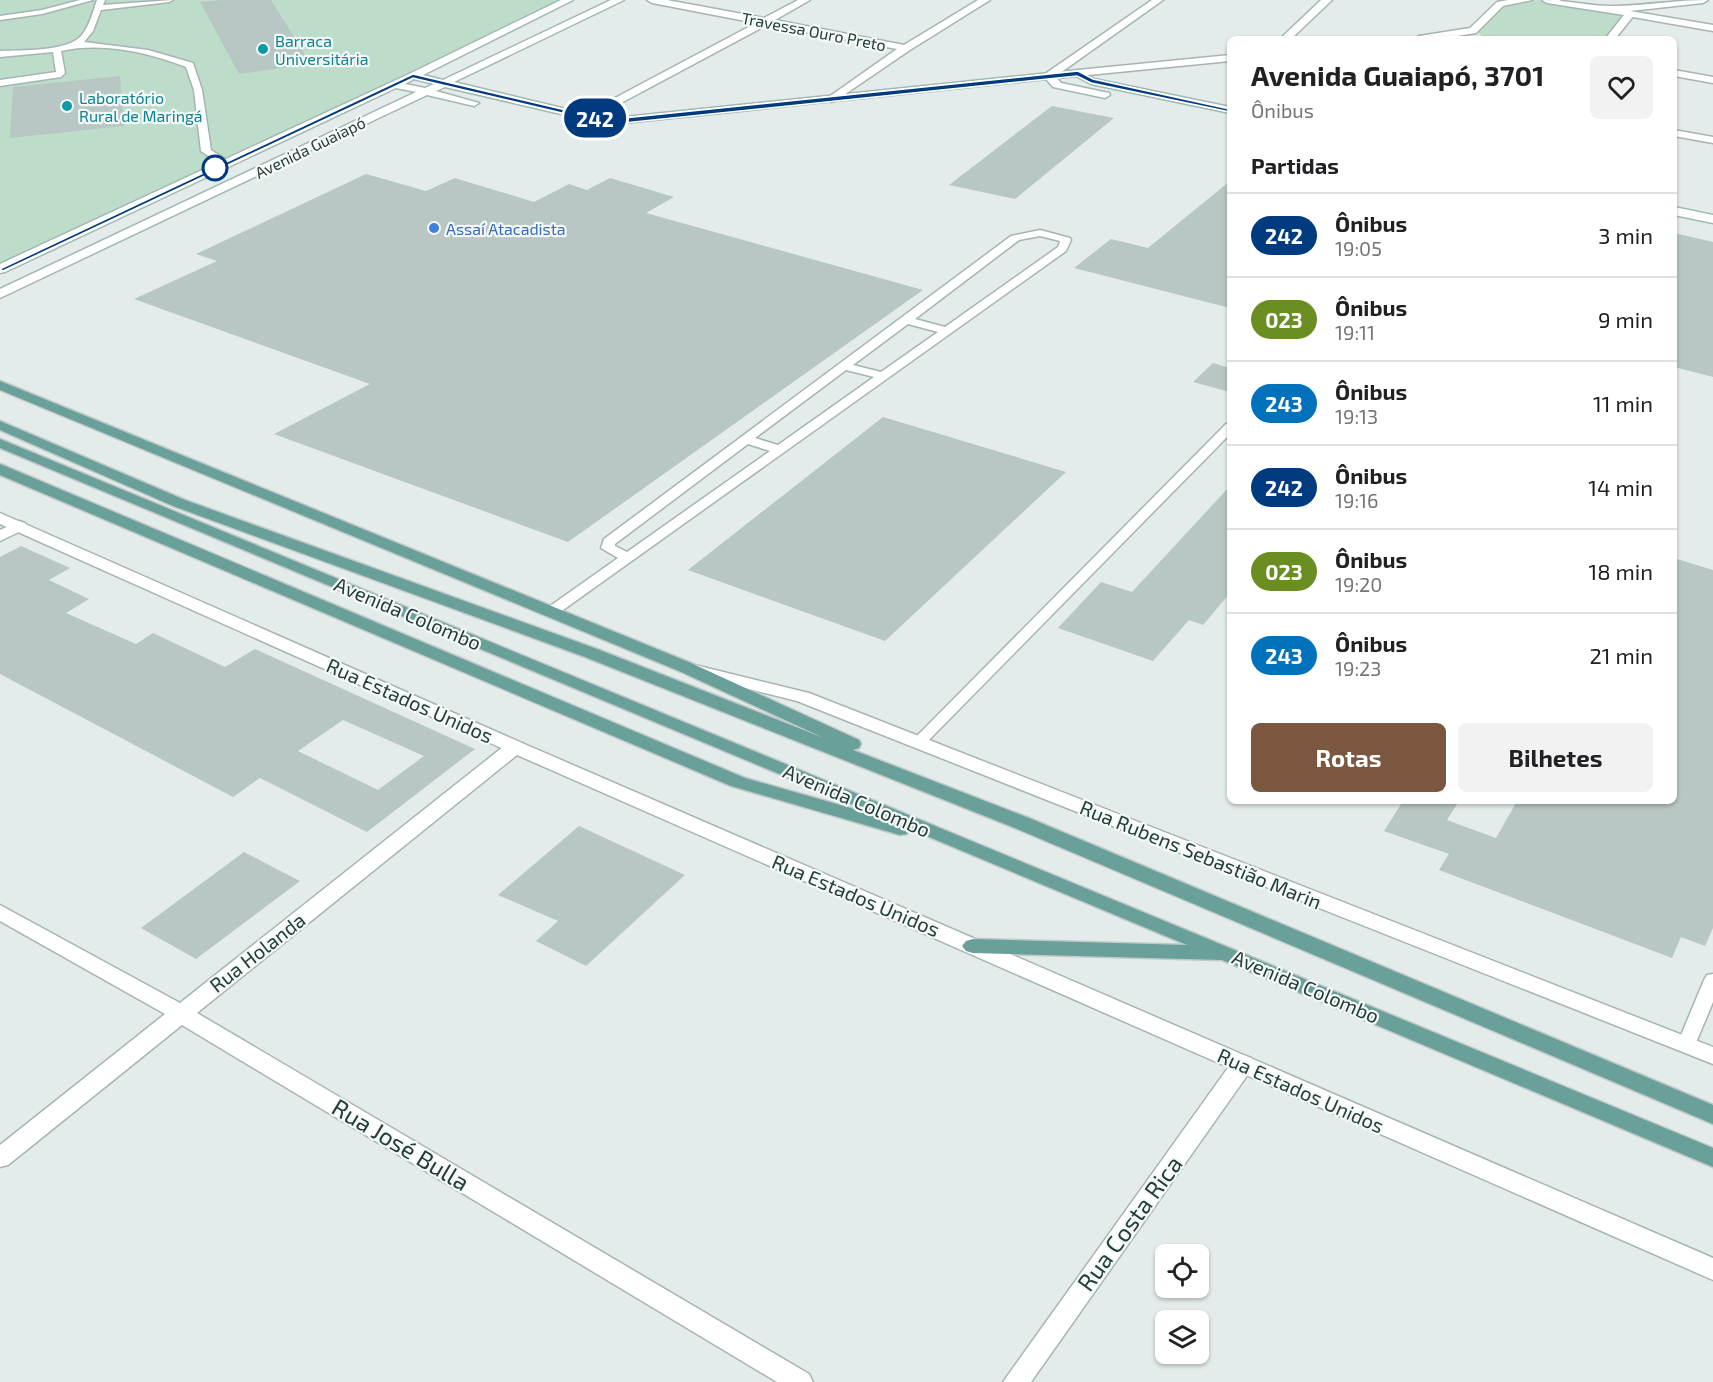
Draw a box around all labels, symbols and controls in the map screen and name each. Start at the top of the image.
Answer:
street label: Travessa Ouro Preto [740,8,888,54]
place label: Barraca Universitária [275,31,368,68]
marker: Barraca Universitária [256,42,270,56]
button: heart [1590,56,1653,119]
text: Avenida Guaiapó, 3701 [1251,58,1544,92]
place label: Laboratório Rural de Maringá [79,88,203,125]
line badge: 242 [560,98,630,138]
text: Ônibus [1251,98,1314,122]
marker: Laboratório Rural de Maringá [60,99,74,113]
text: 242 [576,106,614,131]
street label: Avenida Guaiapó [252,112,368,182]
text: Partidas [1251,152,1339,178]
unlabelled marker [202,155,228,181]
text: Ônibus [1335,210,1407,236]
place label: Assaí Atacadista [446,219,566,238]
marker: Assaí Atacadista [427,221,441,235]
text: 3 min [1598,222,1653,248]
text: 242 [1265,223,1303,248]
text: 19:05 [1335,236,1382,260]
text: Ônibus [1335,294,1407,320]
text: 9 min [1598,306,1653,332]
text: 023 [1265,307,1303,332]
text: 19:11 [1335,320,1375,344]
text: Ônibus [1335,378,1407,404]
text: 11 min [1593,390,1653,416]
text: 243 [1265,391,1303,416]
text: 19:13 [1335,404,1378,428]
text: Ônibus [1335,462,1407,488]
text: 14 min [1588,474,1653,500]
text: 242 [1265,475,1303,500]
text: 19:16 [1335,488,1379,512]
text: Ônibus [1335,546,1407,572]
text: 18 min [1588,558,1653,584]
text: 023 [1265,559,1303,584]
street label: Avenida Colombo [331,571,485,655]
text: 19:20 [1335,572,1382,596]
text: Ônibus [1335,630,1407,656]
text: 21 min [1589,642,1653,668]
text: 243 [1265,643,1303,668]
street label: Rua Estados Unidos [323,653,497,747]
text: 19:23 [1335,656,1381,680]
button: Rotas [1251,723,1446,792]
button: Bilhetes [1458,723,1653,792]
street label: Avenida Colombo [780,758,934,842]
street label: Rua Rubens Sebastião Marin [1077,794,1325,914]
street label: Rua Estados Unidos [769,849,943,941]
street label: Rua Holanda [204,907,310,997]
street label: Avenida Colombo [1229,944,1383,1028]
street label: Rua Estados Unidos [1214,1043,1388,1137]
street label: Rua José Bulla [327,1092,475,1196]
street label: Rua Costa Rica [1070,1150,1188,1296]
map controls [1155,1244,1209,1364]
button: locate [1155,1244,1209,1298]
button: layers [1155,1310,1209,1364]

